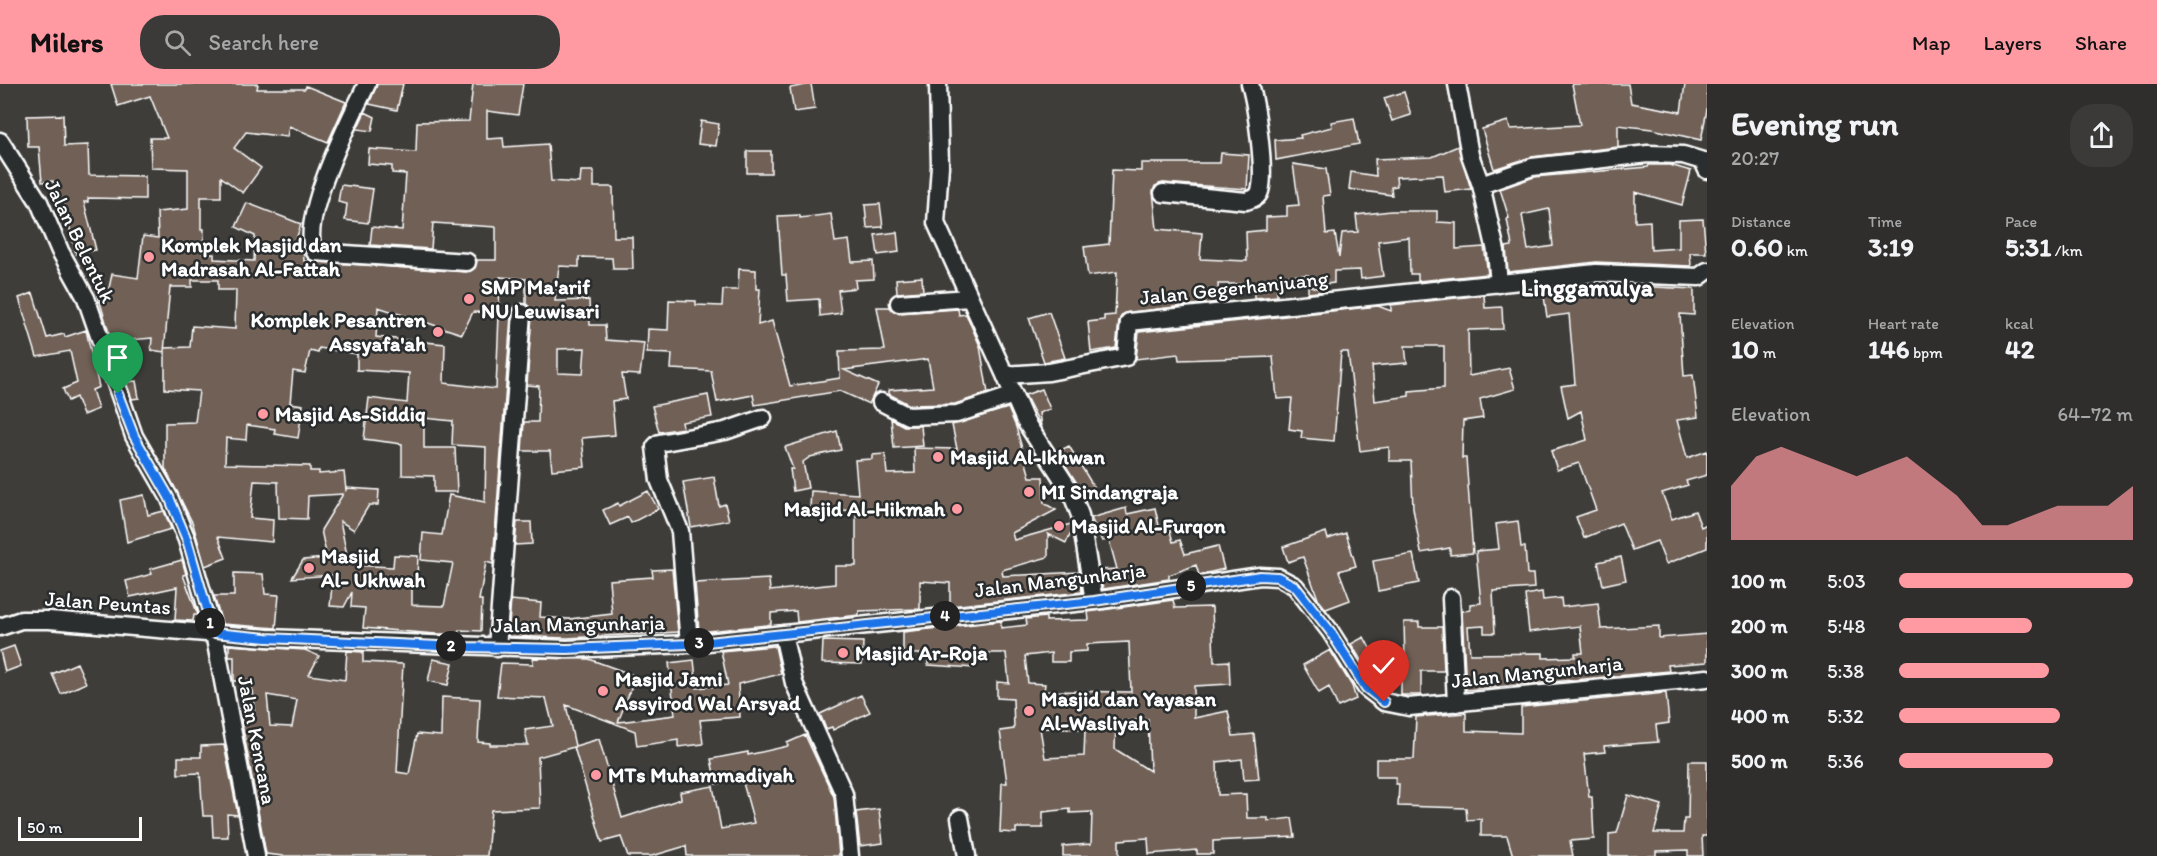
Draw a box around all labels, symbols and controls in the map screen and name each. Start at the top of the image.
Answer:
search box [140,15,560,69]
text: Milers [30,25,104,59]
icon: search [161,26,194,59]
text: Search here [209,29,319,56]
text: Map [1912,30,1951,55]
text: Layers [1984,30,2042,55]
text: Share [2075,30,2127,55]
text: Evening run [1731,104,1898,143]
button: share [2070,104,2133,167]
text: 20:27 [1731,146,1779,170]
street label: Jalan Belentuk [40,175,121,307]
text: Distance [1731,212,1791,231]
text: Time [1868,212,1902,231]
text: Pace [2005,212,2037,231]
text: 0.60 [1731,231,1783,263]
text: 3:19 [1868,231,1914,263]
text: 5:31 [2005,231,2051,263]
place label: Komplek Masjid dan Madrasah Al-Fattah [161,232,342,281]
text: km [1783,241,1808,260]
text: /km [2051,241,2083,260]
marker: Komplek Masjid dan Madrasah Al-Fattah [142,250,156,264]
street label: Jalan Gegerhanjuang [1138,265,1330,310]
district label: Linggamulya [1521,273,1654,303]
place label: SMP Ma'arif NU Leuwisari [481,274,600,323]
marker: SMP Ma'arif NU Leuwisari [462,292,476,306]
place label: Komplek Pesantren Assyafa'ah [250,307,426,357]
text: Elevation [1731,314,1795,333]
text: Heart rate [1868,314,1939,333]
text: kcal [2005,314,2033,333]
marker: Komplek Pesantren Assyafa'ah [431,325,445,339]
pin [92,332,143,394]
text: 10 [1731,333,1759,365]
text: 146 [1868,333,1909,365]
text: 42 [2005,333,2034,365]
icon: arrive [101,341,134,374]
text: m [1759,343,1776,362]
text: bpm [1909,343,1943,362]
place label: Masjid As-Siddiq [275,401,426,427]
text: Elevation [1731,402,1810,426]
text: 64–72 m [2057,402,2133,426]
marker: Masjid As-Siddiq [256,407,270,421]
place label: Masjid Al-Ikhwan [950,444,1106,470]
marker: Masjid Al-Ikhwan [931,450,945,464]
place label: MI Sindangraja [1041,479,1179,505]
marker: MI Sindangraja [1022,485,1036,499]
place label: Masjid Al-Hikmah [784,496,946,522]
marker: Masjid Al-Hikmah [950,502,964,516]
place label: Masjid Al-Furqon [1071,513,1226,539]
marker: Masjid Al-Furqon [1052,519,1066,533]
place label: Masjid Al- Ukhwah [320,543,425,592]
street label: Jalan Mangunharja [973,557,1147,602]
marker: Masjid Al- Ukhwah [302,561,316,575]
text: 100 m [1731,569,1786,593]
text: 5:03 [1827,569,1866,593]
pin: 5 [1176,571,1206,601]
text: 5 [1187,576,1195,595]
street label: Jalan Peuntas [44,586,172,619]
pin: 4 [930,601,960,631]
text: 4 [940,606,950,625]
pin: 1 [195,608,225,638]
street label: Jalan Mangunharja [493,609,665,638]
text: 1 [206,613,214,632]
text: 200 m [1731,614,1787,638]
text: 5:48 [1827,614,1865,638]
pin: 3 [684,628,714,658]
pin: 2 [436,631,466,661]
text: 3 [695,633,703,652]
text: 2 [447,636,455,655]
place label: Masjid Ar-Roja [855,640,988,666]
pin [1358,640,1409,702]
marker: Masjid Ar-Roja [836,646,850,660]
icon: check [1367,649,1400,682]
street label: Jalan Mangunharja [1450,650,1624,693]
text: 300 m [1731,659,1788,683]
text: 5:38 [1827,659,1864,683]
place label: Masjid Jami Assyirod Wal Arsyad [614,666,801,716]
street label: Jalan Kencana [233,673,282,806]
marker: Masjid Jami Assyirod Wal Arsyad [596,684,610,698]
place label: Masjid dan Yayasan Al-Wasliyah [1040,686,1217,736]
marker: Masjid dan Yayasan Al-Wasliyah [1022,704,1036,718]
text: 400 m [1731,704,1789,728]
text: 5:32 [1827,704,1864,728]
text: 500 m [1731,749,1787,773]
text: 5:36 [1827,749,1864,773]
place label: MTs Muhammadiyah [608,762,795,788]
marker: MTs Muhammadiyah [589,768,603,782]
scale bar [18,814,142,842]
text: 50 m [27,818,62,837]

